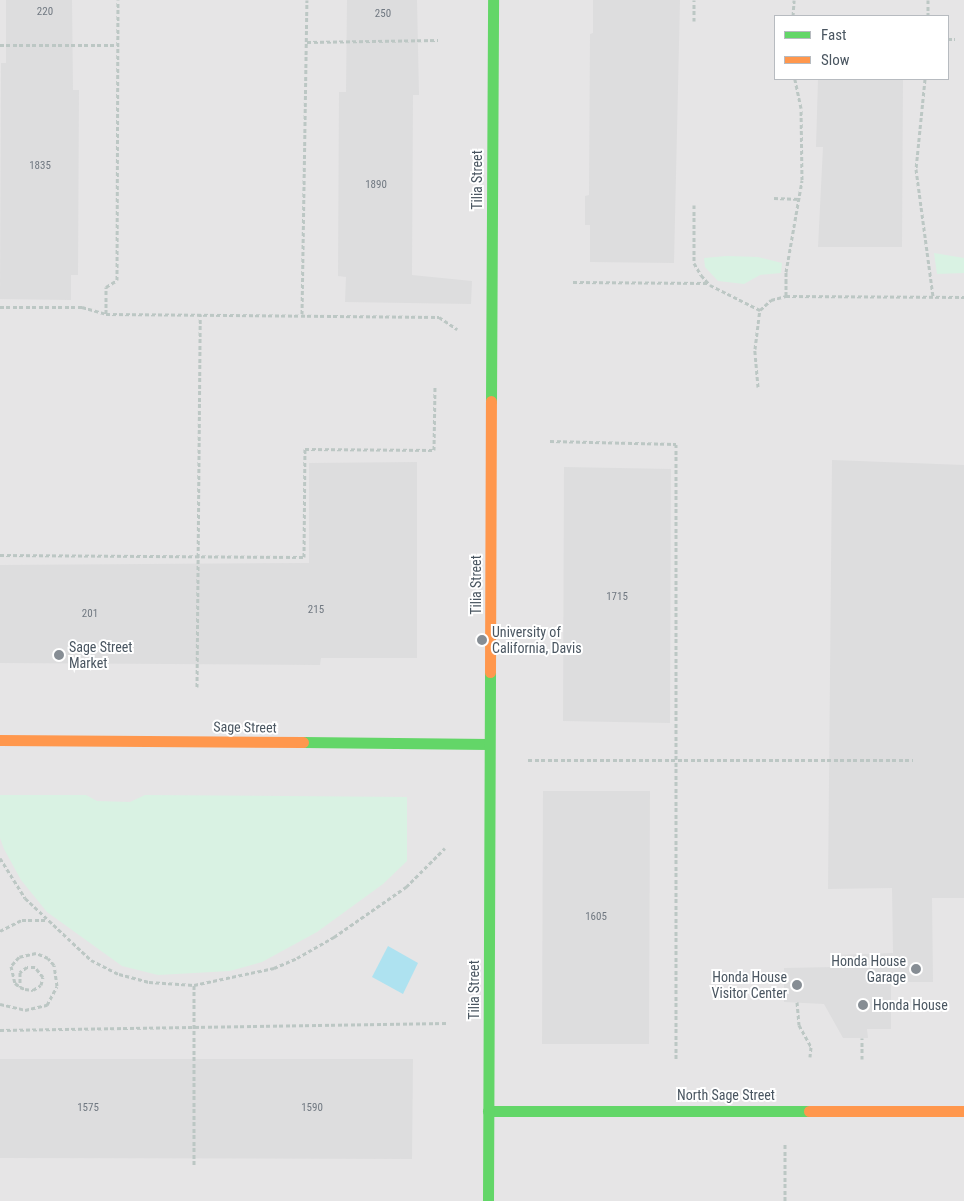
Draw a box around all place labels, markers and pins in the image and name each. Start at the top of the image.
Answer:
place label: University of California, Davis [492,624,582,656]
marker: University of California, Davis [476,634,488,646]
place label: Sage Street Market [69,639,132,672]
marker: Sage Street Market [53,649,65,661]
place label: Honda House Garage [831,953,906,986]
marker: Honda House Garage [910,963,922,975]
place label: Honda House Visitor Center [712,969,787,1002]
marker: Honda House Visitor Center [791,979,803,991]
place label: Honda House [873,997,948,1013]
marker: Honda House [857,999,869,1011]

